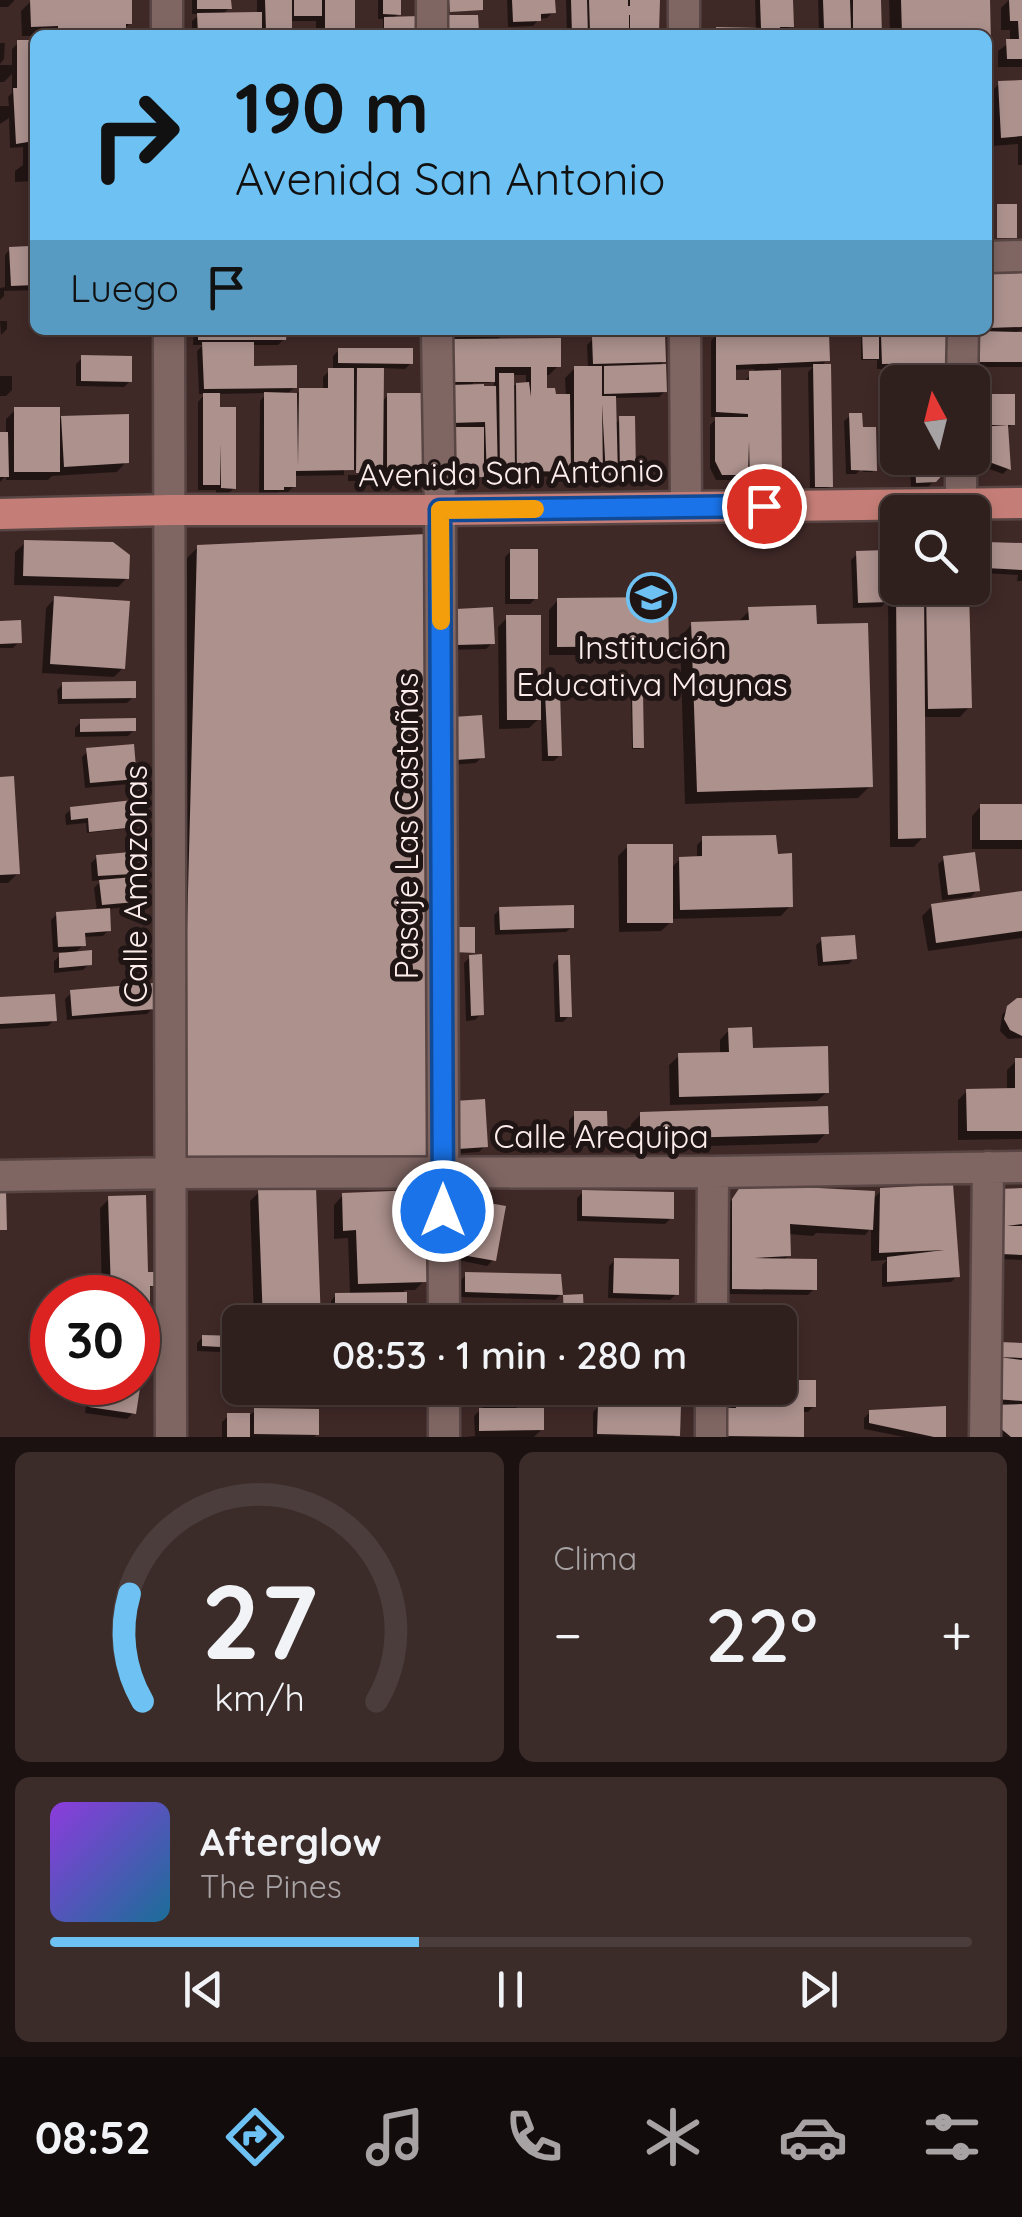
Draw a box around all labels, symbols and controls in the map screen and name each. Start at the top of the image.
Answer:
text: 190 m [235,63,429,151]
icon: right [70,70,200,200]
text: Avenida San Antonio [235,150,665,206]
icon: arrive [199,260,254,315]
text: Luego [70,264,179,312]
north arrow [880,365,990,475]
map controls [880,365,990,605]
street label: Avenida San Antonio [358,449,664,495]
pin [722,464,807,549]
icon: arrive [737,479,792,534]
button: search [880,495,990,605]
school or university icon: Institución Educativa Maynas [626,572,678,624]
place label: Institución Educativa Maynas [516,627,788,704]
street label: Pasaje Las Castañas [386,672,426,980]
street label: Calle Amazonas [115,765,155,1003]
street label: Calle Arequipa [493,1116,709,1156]
position arrow [391,1159,495,1263]
speed limit sign: 30 [30,1275,160,1405]
text: 08:53 · 1 min · 280 m [332,1331,687,1379]
text: Clima [554,1538,637,1578]
text: 27 [201,1555,317,1685]
text: 22° [705,1587,818,1681]
text: − [554,1600,582,1669]
text: + [941,1600,972,1669]
text: km/h [214,1675,305,1720]
text: Afterglow [200,1818,382,1866]
text: The Pines [200,1866,342,1906]
icon: previous [176,1962,231,2017]
icon: pause [483,1962,538,2017]
icon: next [791,1962,846,2017]
icon: directions [220,2102,290,2172]
icon: music [360,2102,430,2172]
icon: phone [499,2102,569,2172]
icon: climate [638,2102,708,2172]
icon: car [778,2102,848,2172]
icon: filters [917,2102,987,2172]
text: 08:52 [35,2109,151,2165]

